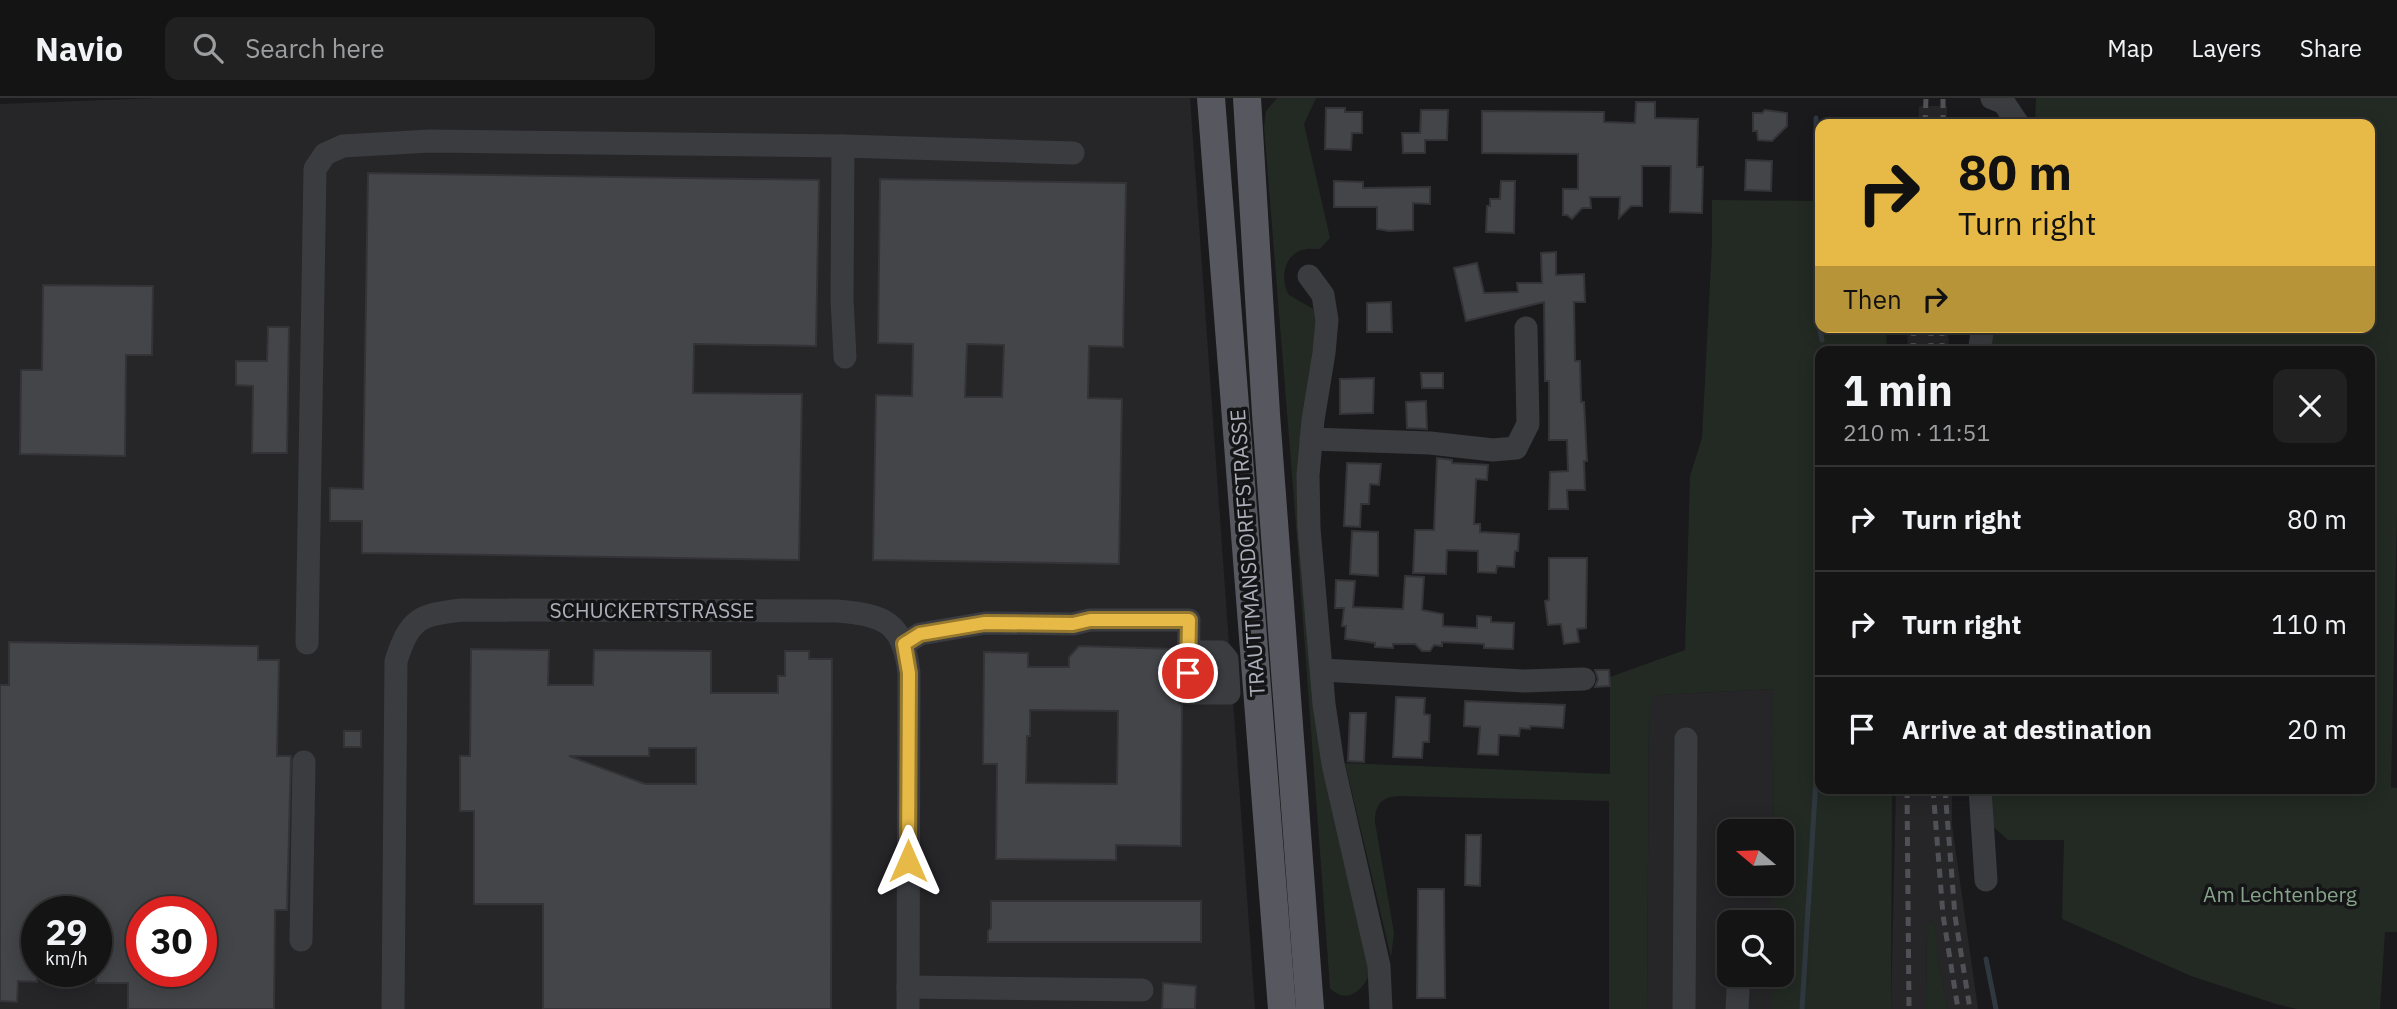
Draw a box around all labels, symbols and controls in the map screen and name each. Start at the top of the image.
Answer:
search box [165,17,655,80]
text: Navio [35,27,123,70]
icon: search [189,29,227,67]
text: Search here [245,31,385,65]
text: Map [2107,32,2154,64]
text: Layers [2192,32,2262,64]
text: Share [2300,32,2362,64]
text: 80 m [1958,140,2072,203]
icon: right [1843,147,1934,238]
text: Turn right [1958,202,2096,244]
icon: right [1916,280,1954,318]
text: Then [1843,282,1902,316]
text: 1 min [1843,363,1953,418]
button: close [2273,369,2347,443]
street label: TRAUTTMANSDORFFSTRASSE [1223,408,1271,698]
text: 210 m · 11:51 [1843,417,1990,447]
icon: right [1843,500,1881,538]
text: Turn right [1902,502,2021,536]
text: 80 m [2287,502,2347,536]
street label: SCHUCKERTSTRASSE [550,596,754,624]
icon: right [1843,605,1881,643]
text: Turn right [1902,607,2021,641]
text: 110 m [2271,607,2347,641]
pin [1158,643,1218,703]
icon: arrive [1169,654,1207,692]
icon: arrive [1843,710,1881,748]
text: Arrive at destination [1902,712,2152,746]
text: 20 m [2287,712,2347,746]
north arrow [1717,819,1794,896]
map controls [1717,819,1794,987]
position arrow [871,824,945,898]
park label: Am Lechtenberg [2203,880,2357,908]
speed limit sign: 30 [126,896,217,987]
text: 29 [45,909,88,955]
button: search [1717,910,1794,987]
text: km/h [45,947,88,970]

